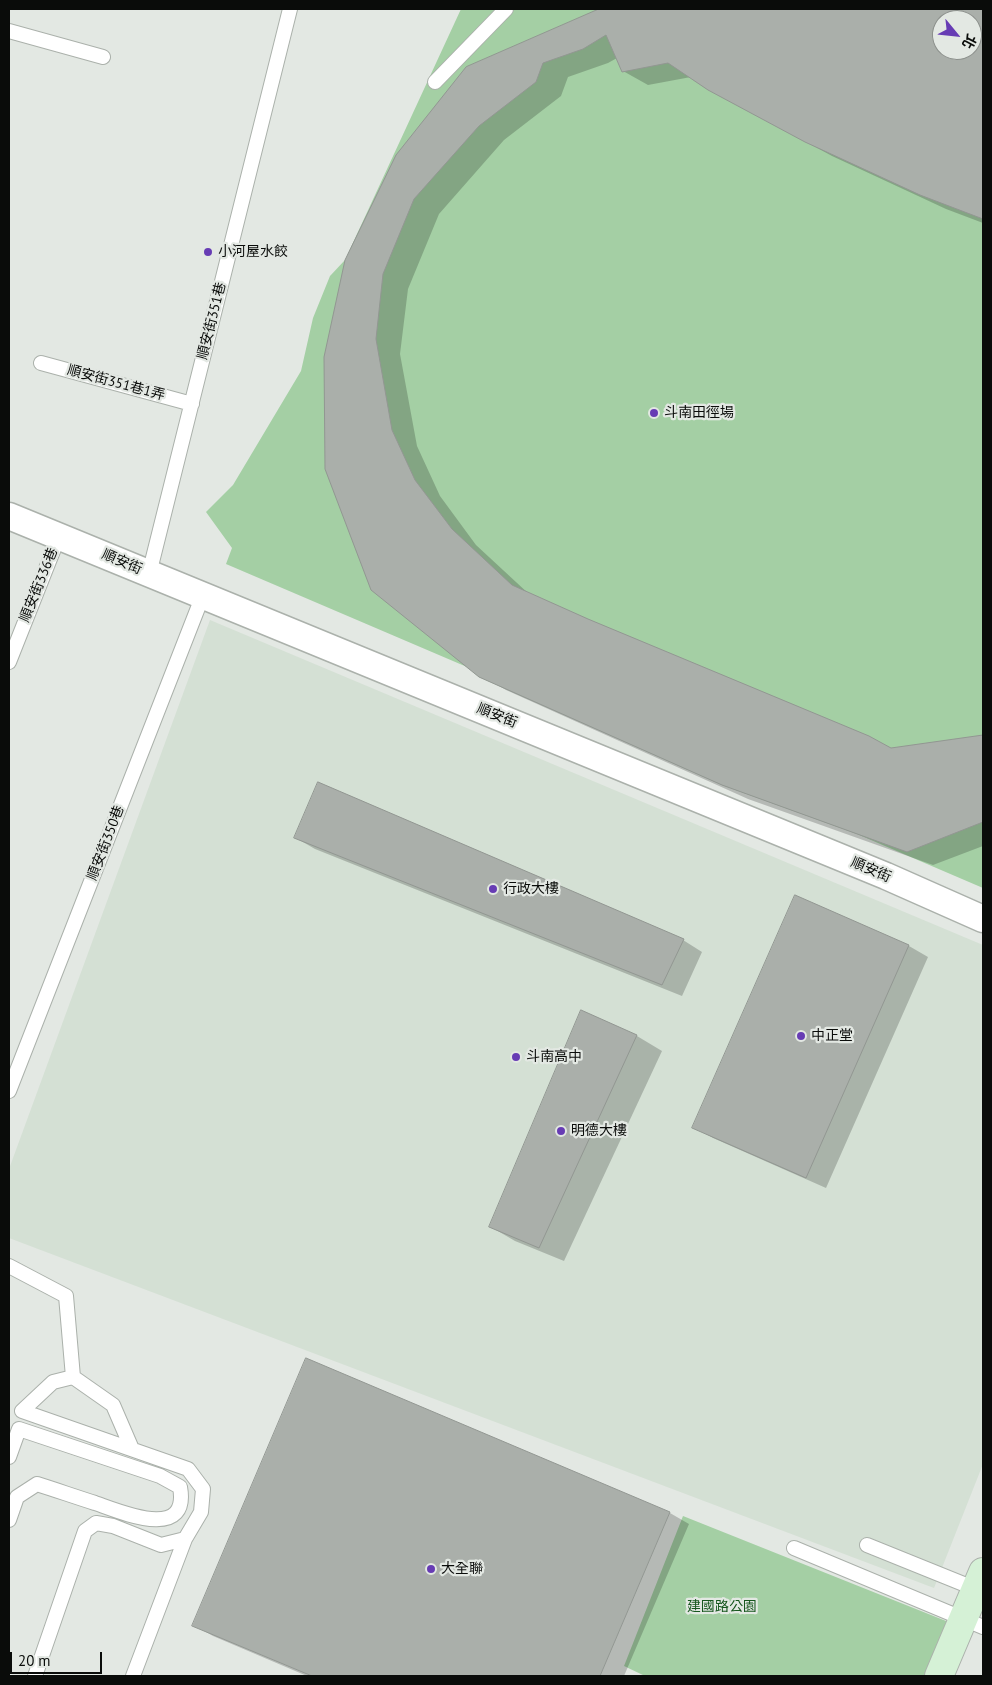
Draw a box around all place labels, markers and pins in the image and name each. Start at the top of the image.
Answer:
place label: 小河屋水餃 [218,244,288,260]
marker: 小河屋水餃 [202,246,214,258]
place label: 斗南田徑場 [664,405,734,421]
marker: 斗南田徑場 [648,407,660,419]
place label: 行政大樓 [503,881,559,897]
marker: 行政大樓 [487,883,499,895]
place label: 中正堂 [811,1028,853,1044]
marker: 中正堂 [795,1030,807,1042]
place label: 斗南高中 [526,1049,582,1065]
marker: 斗南高中 [510,1051,522,1063]
place label: 明德大樓 [571,1123,627,1139]
marker: 明德大樓 [555,1125,567,1137]
place label: 大全聯 [441,1561,483,1577]
marker: 大全聯 [425,1563,437,1575]

